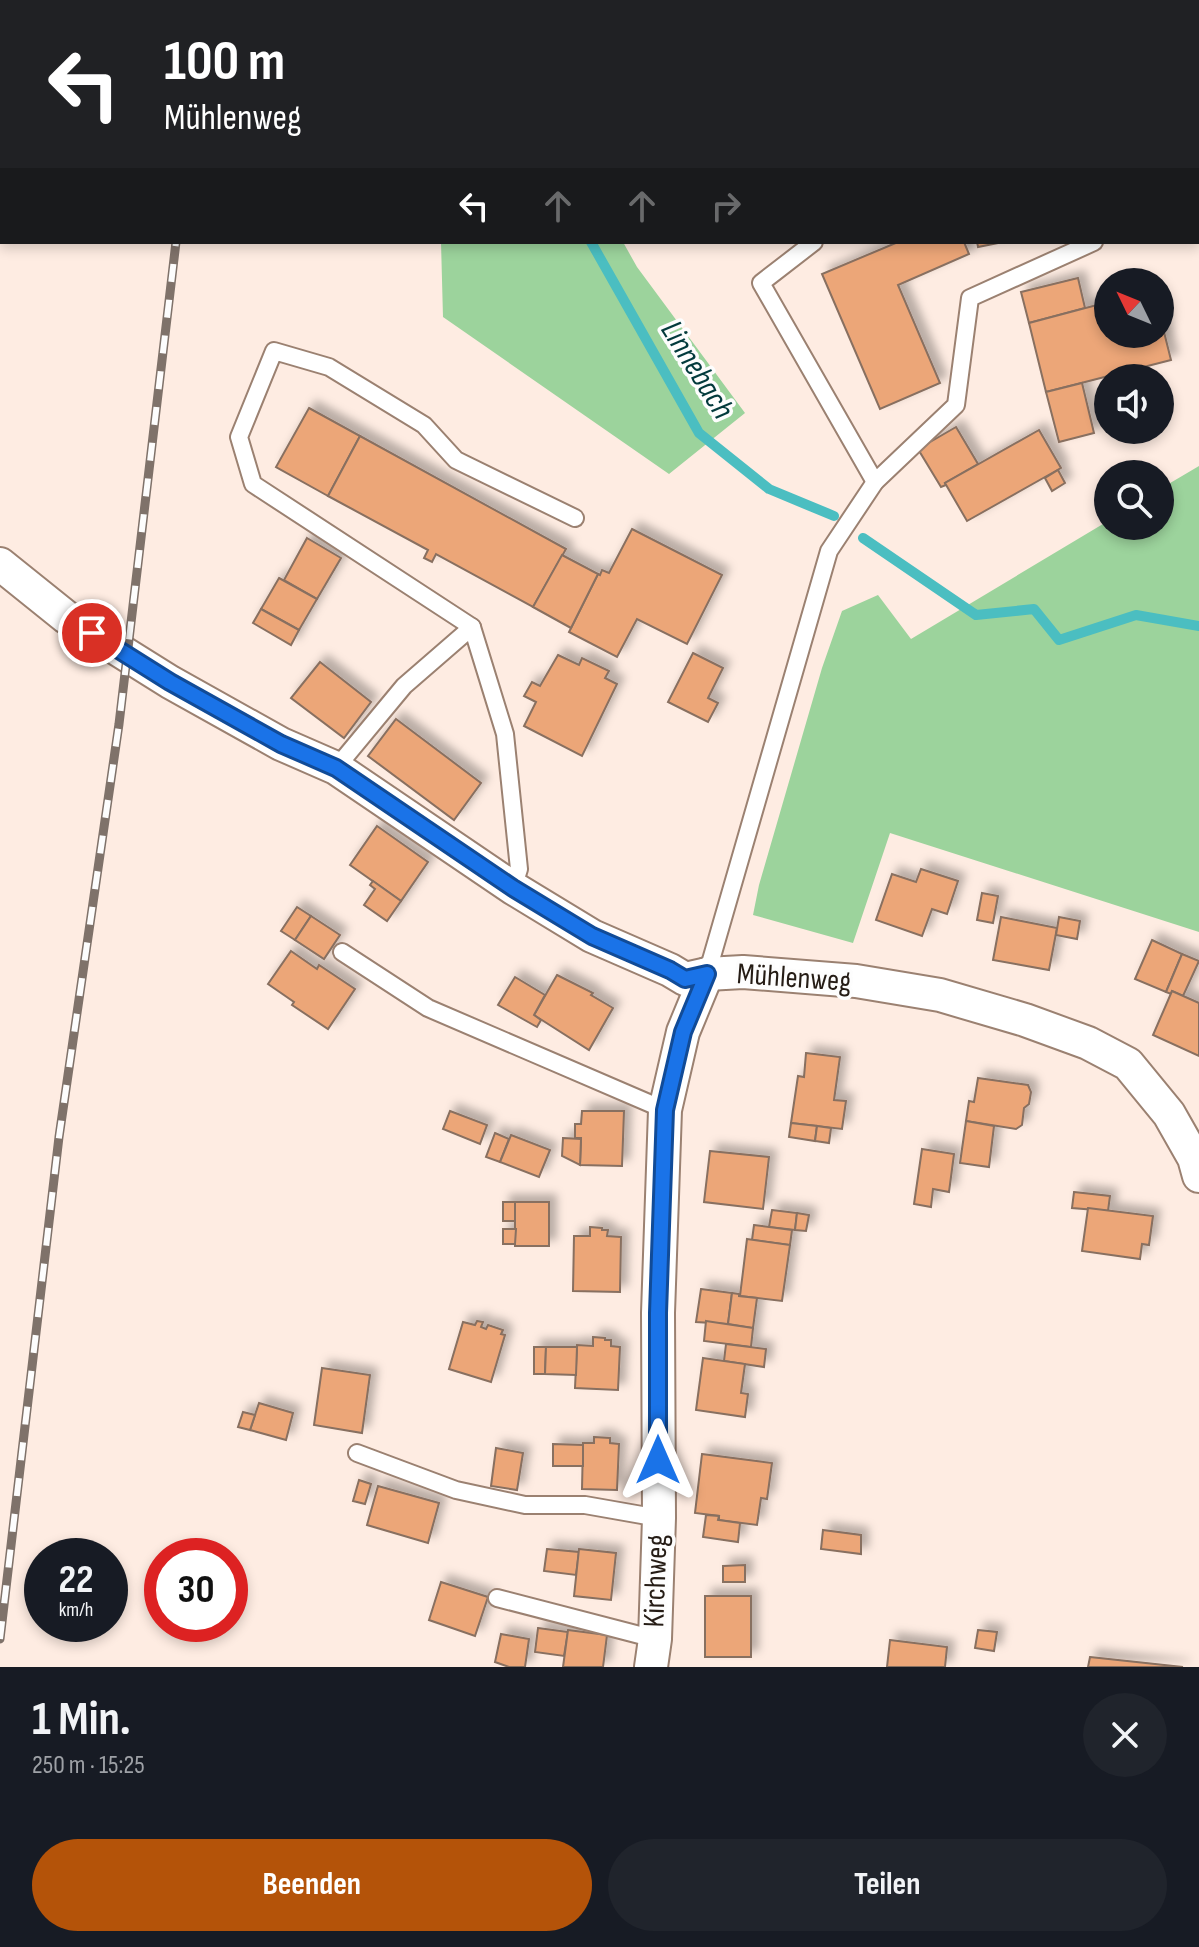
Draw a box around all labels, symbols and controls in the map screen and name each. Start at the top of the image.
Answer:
text: 100 m [164,29,285,96]
icon: left [32,32,136,136]
text: Mühlenweg [164,97,301,140]
icon: left [452,184,496,228]
icon: ahead [536,184,580,228]
icon: ahead [620,184,664,228]
icon: right [704,184,748,228]
north arrow [1094,268,1174,348]
map controls [1094,268,1174,540]
water label: Linnebach [652,314,742,426]
button: sound [1094,364,1174,444]
button: search [1094,460,1174,540]
pin [58,599,126,667]
icon: arrive [70,611,114,655]
street label: Mühlenweg [736,956,852,1000]
position arrow [616,1418,700,1502]
street label: Kirchweg [636,1534,676,1628]
speed limit sign: 30 [144,1538,248,1642]
text: 22 [58,1556,94,1604]
text: km/h [59,1598,93,1622]
text: 1 Min. [32,1691,131,1748]
button: close [1083,1693,1167,1777]
text: 250 m · 15:25 [32,1750,145,1781]
button: Beenden [32,1839,592,1931]
button: Teilen [608,1839,1167,1931]

